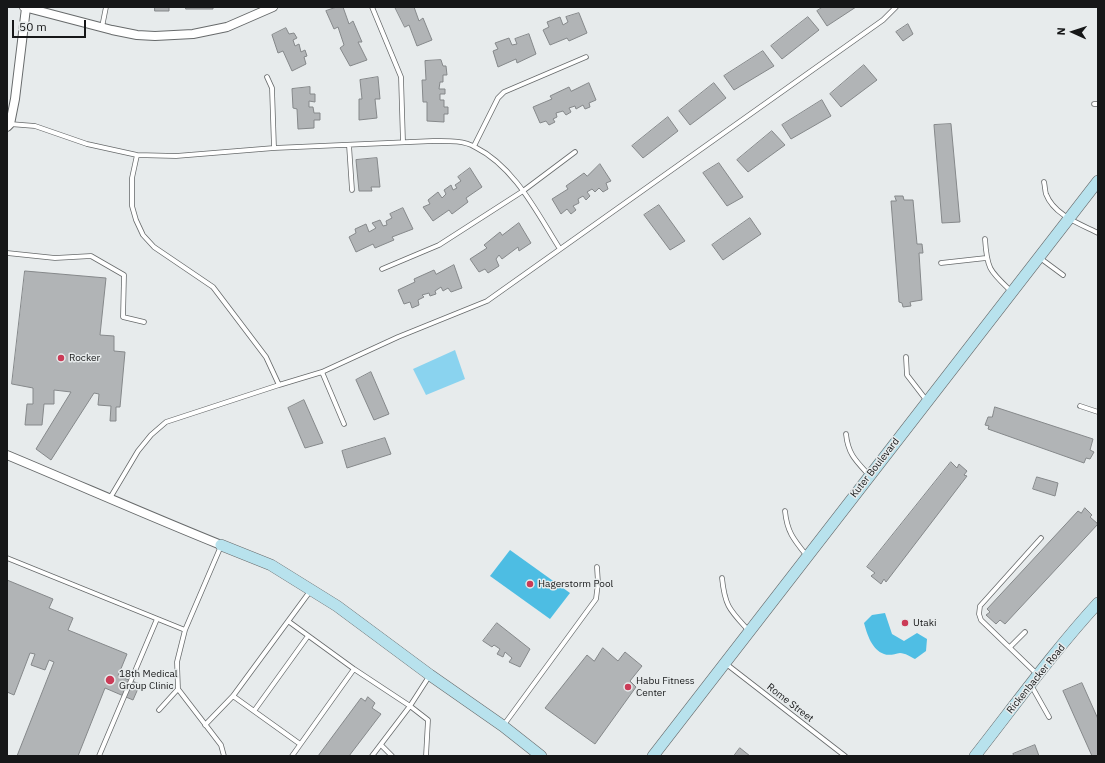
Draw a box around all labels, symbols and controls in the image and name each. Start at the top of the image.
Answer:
scale bar [14,12,88,38]
north arrow [1053,12,1093,52]
text: 50 m [19,19,47,34]
text: N [1054,27,1068,36]
place label: Rocker [69,352,100,364]
marker: Rocker [56,353,66,363]
street label: Kuter Boulevard [848,436,902,500]
place label: Hagerstorm Pool [538,578,613,590]
marker: Hagerstorm Pool [525,579,535,589]
place label: Utaki [913,617,936,629]
marker: Utaki [900,618,910,628]
street label: Rickenbacker Road [1004,642,1068,716]
place label: 18th Medical Group Clinic [119,668,178,692]
marker: 18th Medical Group Clinic [104,674,116,686]
place label: Habu Fitness Center [636,675,695,698]
street label: Rome Street [764,681,816,725]
marker: Habu Fitness Center [623,682,633,692]

